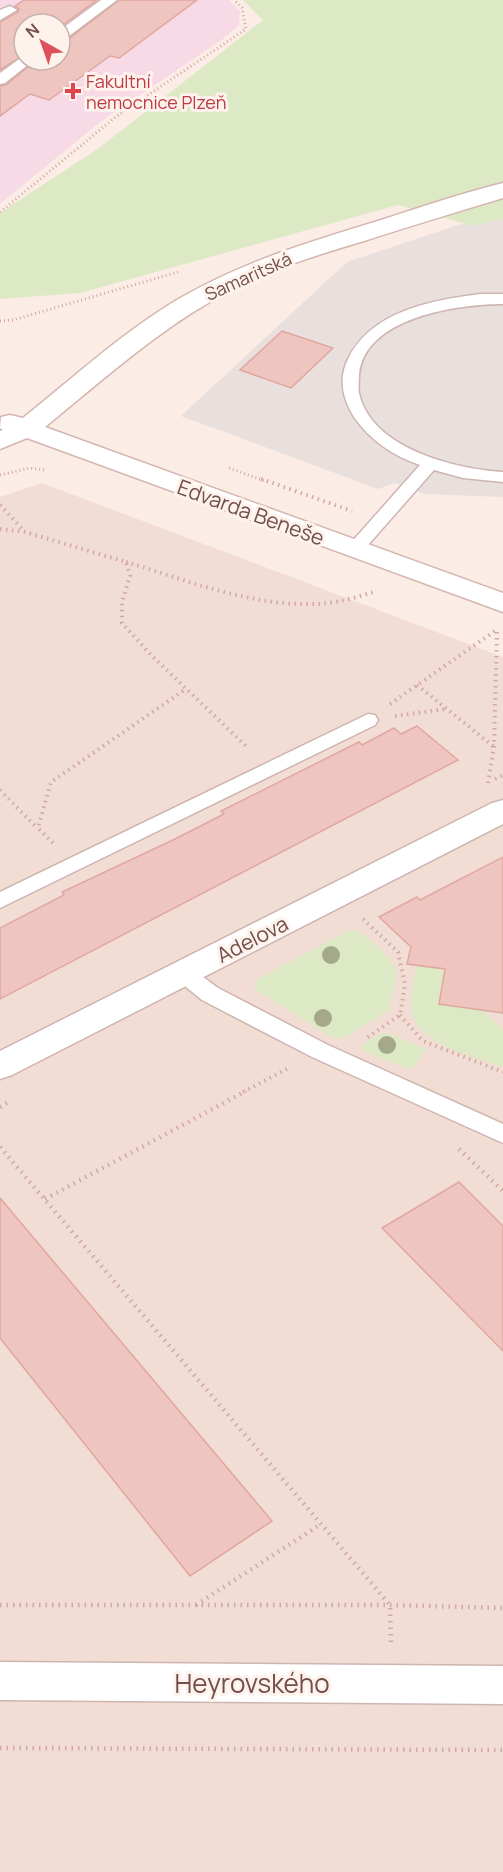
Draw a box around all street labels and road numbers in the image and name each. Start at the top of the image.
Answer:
street label: Samaritská [201,246,295,306]
street label: Edvarda Beneše [174,472,328,552]
street label: Adelova [212,909,292,969]
street label: Heyrovského [174,1665,330,1701]

